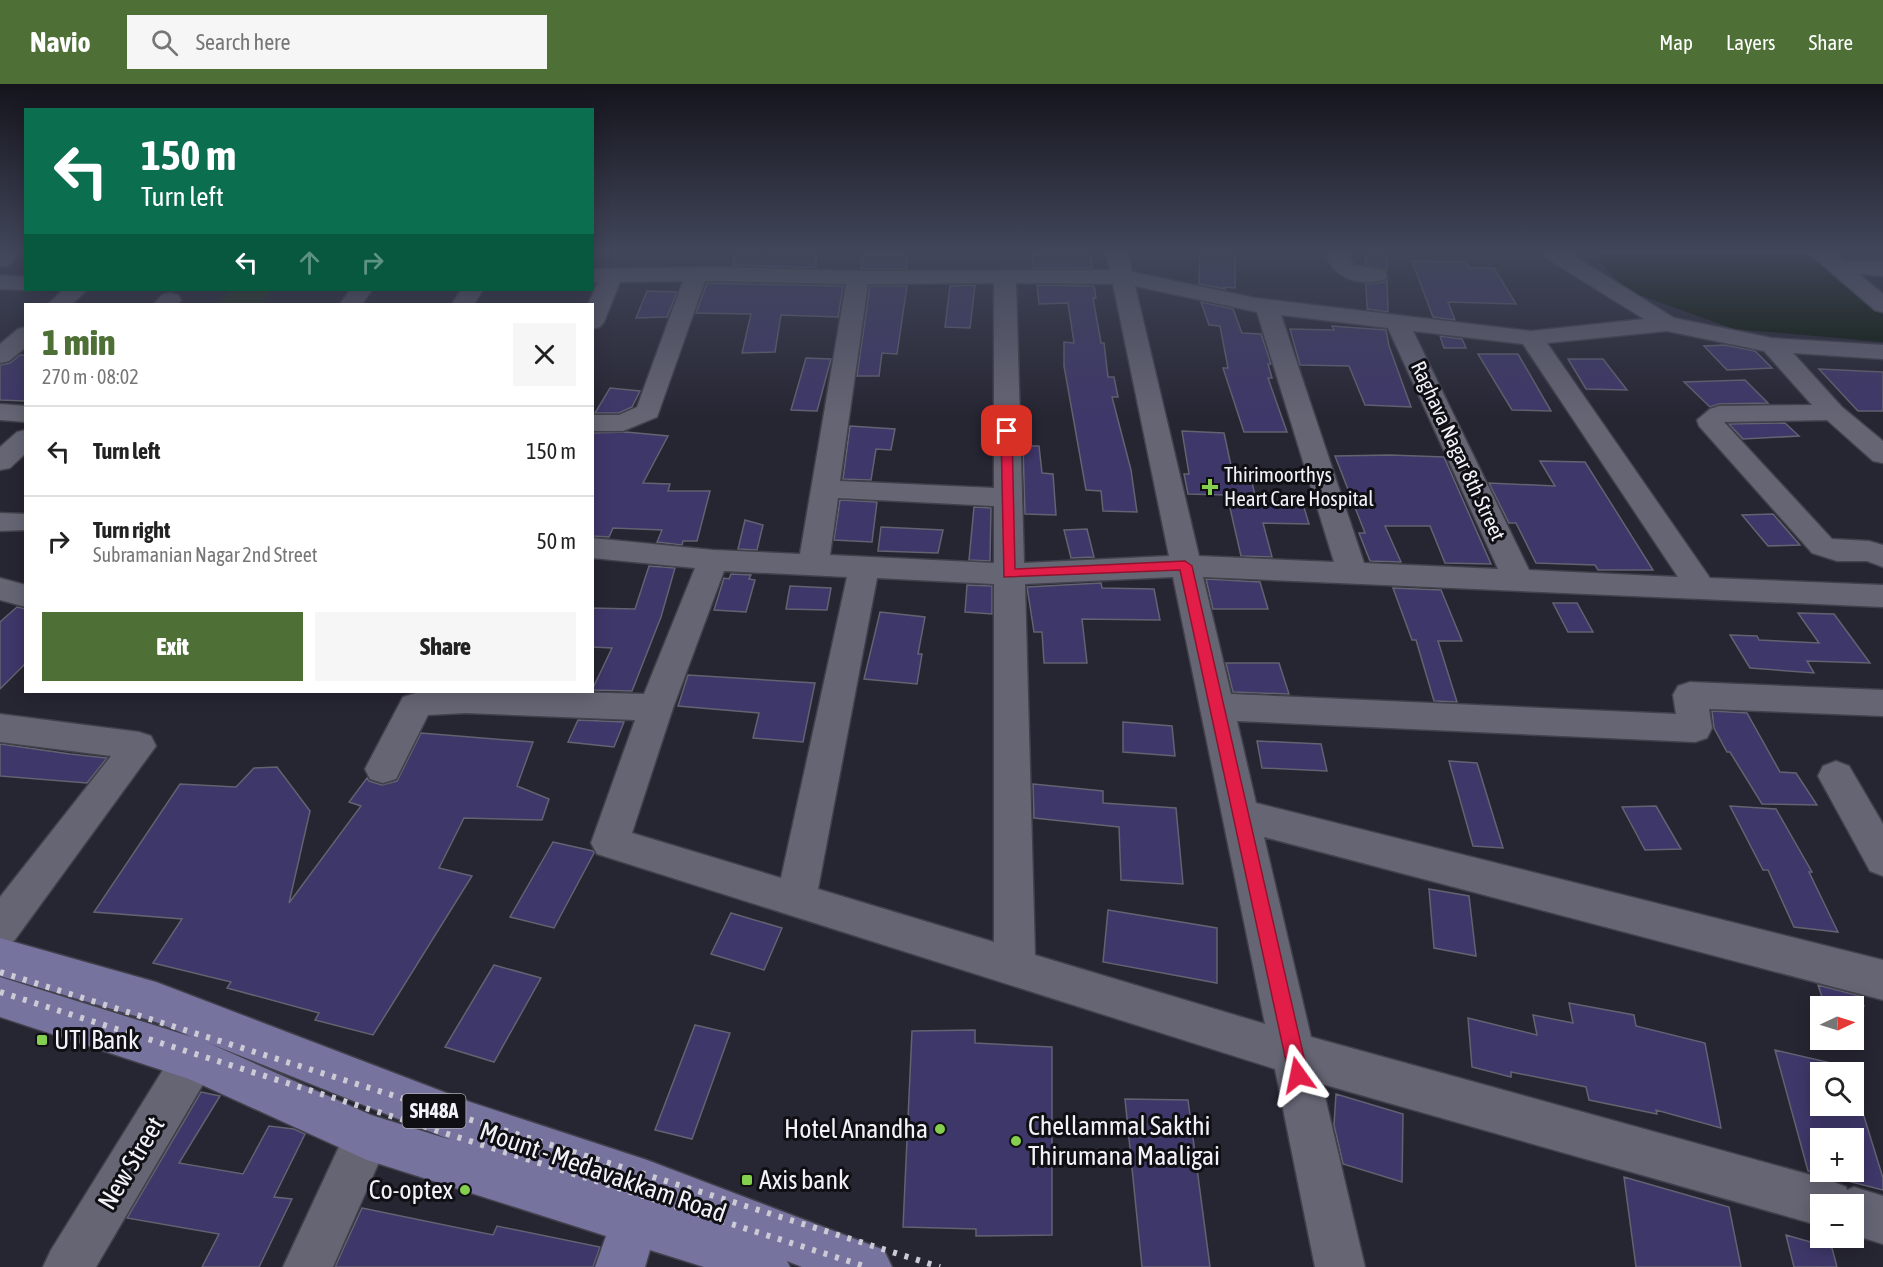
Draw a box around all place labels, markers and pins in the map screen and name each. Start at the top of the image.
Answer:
pin [981,405,1032,456]
place label: Thirimoorthys Heart Care Hospital [1224,462,1374,510]
marker: Thirimoorthys Heart Care Hospital [1201,478,1219,496]
place label: UTI Bank [54,1025,139,1055]
marker: UTI Bank [35,1033,49,1047]
place label: Chellammal Sakthi Thirumana Maaligai [1028,1111,1220,1171]
place label: Hotel Anandha [784,1114,928,1144]
marker: Hotel Anandha [933,1122,947,1136]
marker: Chellammal Sakthi Thirumana Maaligai [1009,1134,1023,1148]
place label: Axis bank [759,1165,849,1195]
marker: Axis bank [740,1173,754,1187]
place label: Co-optex [369,1175,453,1205]
marker: Co-optex [458,1183,472,1197]

